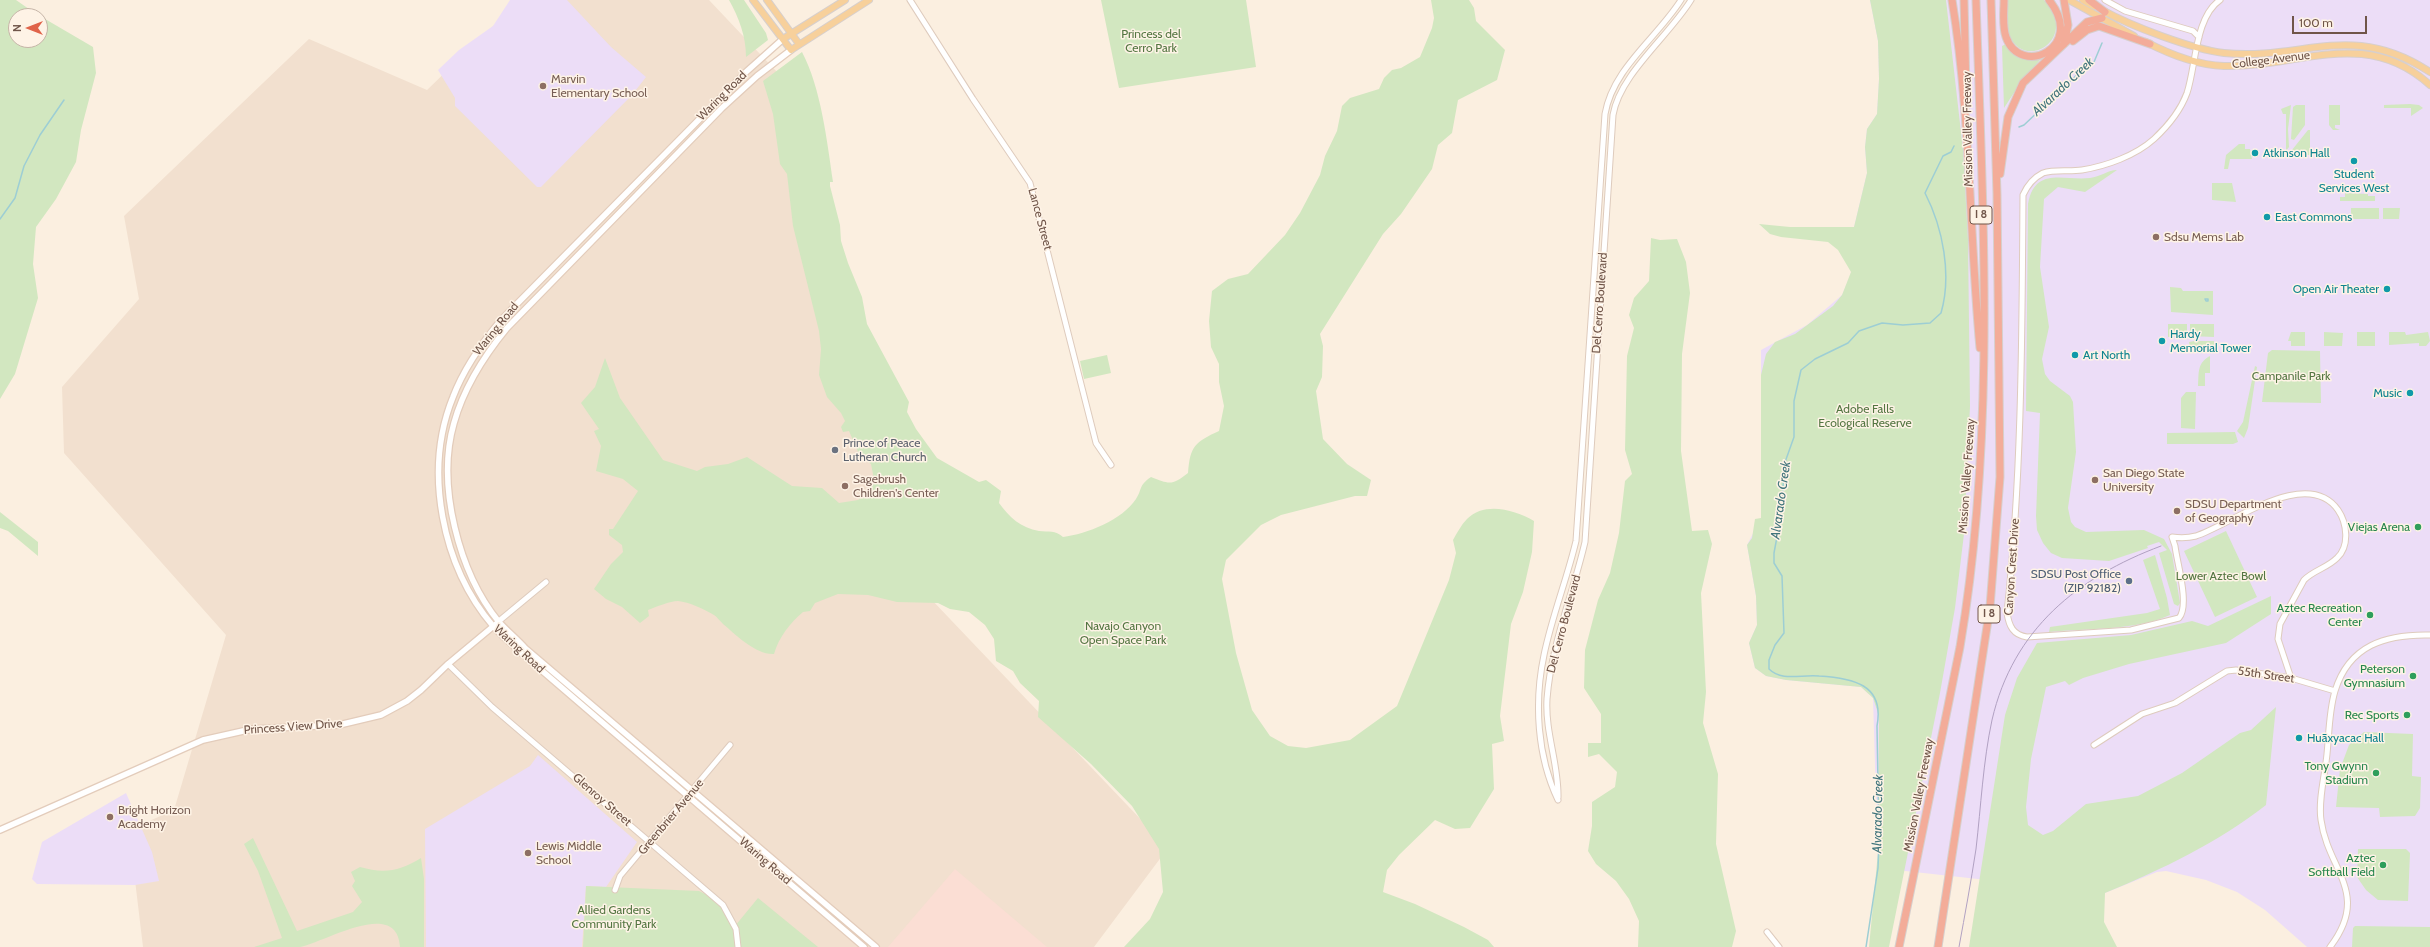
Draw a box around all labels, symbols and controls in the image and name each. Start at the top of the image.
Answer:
north arrow [8,8,48,48]
scale bar [2294,8,2369,34]
text: 100 m [2299,15,2333,30]
text: N [10,24,24,32]
park label: Princess del Cerro Park [1121,27,1181,55]
street label: College Avenue [2231,48,2311,72]
water label: Alvarado Creek [2029,55,2097,119]
street label: Waring Road [694,68,750,124]
street label: Mission Valley Freeway [1960,71,1976,187]
place label: Marvin Elementary School [551,72,647,100]
marker: Marvin Elementary School [538,81,548,91]
place label: Atkinson Hall [2263,146,2329,160]
marker: Atkinson Hall [2250,148,2260,158]
marker: Student Services West [2349,156,2359,166]
place label: Student Services West [2319,167,2389,195]
street label: Lance Street [1025,186,1055,252]
road number: I 8 [1970,206,1992,224]
place label: East Commons [2275,210,2352,224]
marker: East Commons [2262,212,2272,222]
place label: Sdsu Mems Lab [2164,230,2244,244]
marker: Sdsu Mems Lab [2151,232,2161,242]
street label: Del Cerro Boulevard [1589,252,1611,354]
place label: Open Air Theater [2293,282,2379,296]
marker: Open Air Theater [2382,284,2392,294]
street label: Waring Road [470,299,522,359]
place label: Hardy Memorial Tower [2170,327,2251,355]
marker: Hardy Memorial Tower [2157,336,2167,346]
place label: Art North [2083,348,2130,362]
marker: Art North [2070,350,2080,360]
park label: Campanile Park [2252,369,2330,383]
place label: Music [2373,386,2402,400]
marker: Music [2405,388,2415,398]
park label: Adobe Falls Ecological Reserve [1818,402,1912,430]
street label: Mission Valley Freeway [1956,418,1978,534]
place label: Prince of Peace Lutheran Church [843,436,927,464]
marker: Prince of Peace Lutheran Church [830,445,840,455]
water label: Alvarado Creek [1768,460,1794,540]
place label: San Diego State University [2103,466,2184,494]
place label: Sagebrush Children's Center [853,472,939,500]
marker: San Diego State University [2090,475,2100,485]
marker: Sagebrush Children's Center [840,481,850,491]
place label: SDSU Department of Geography [2185,497,2282,525]
marker: SDSU Department of Geography [2172,506,2182,516]
street label: Canyon Crest Drive [2001,518,2023,616]
place label: Viejas Arena [2348,520,2410,534]
marker: Viejas Arena [2413,522,2423,532]
place label: SDSU Post Office (ZIP 92182) [2031,567,2121,595]
park label: Lower Aztec Bowl [2176,569,2266,583]
street label: Del Cerro Boulevard [1544,573,1584,675]
marker: SDSU Post Office (ZIP 92182) [2124,576,2134,586]
place label: Aztec Recreation Center [2277,601,2362,629]
road number: I 8 [1978,605,2000,623]
marker: Aztec Recreation Center [2365,610,2375,620]
park label: Navajo Canyon Open Space Park [1080,619,1166,647]
street label: Waring Road [491,622,547,676]
place label: Peterson Gymnasium [2344,662,2405,690]
street label: 55th Street [2237,664,2295,686]
marker: Peterson Gymnasium [2408,671,2418,681]
place label: Rec Sports [2345,708,2399,722]
marker: Rec Sports [2402,710,2412,720]
street label: Princess View Drive [243,716,343,738]
place label: Huāxyacac Hall [2307,731,2384,745]
marker: Huāxyacac Hall [2294,733,2304,743]
street label: Mission Valley Freeway [1901,737,1937,853]
place label: Tony Gwynn Stadium [2305,759,2368,787]
marker: Tony Gwynn Stadium [2371,768,2381,778]
street label: Glenroy Street [570,771,634,829]
water label: Alvarado Creek [1870,775,1886,853]
street label: Greenbrier Avenue [635,776,707,858]
place label: Bright Horizon Academy [118,803,191,831]
marker: Bright Horizon Academy [105,812,115,822]
street label: Waring Road [736,834,794,888]
place label: Lewis Middle School [536,839,601,867]
marker: Lewis Middle School [523,848,533,858]
place label: Aztec Softball Field [2308,851,2375,879]
marker: Aztec Softball Field [2378,860,2388,870]
park label: Allied Gardens Community Park [572,903,656,931]

